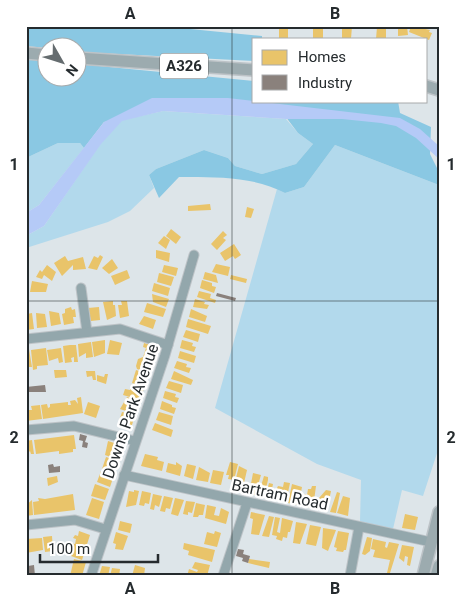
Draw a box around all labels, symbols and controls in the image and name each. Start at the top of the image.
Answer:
text: A [125,4,136,23]
text: B [330,4,340,23]
north arrow [38,38,88,88]
legend [252,38,428,102]
text: Homes [298,48,346,66]
road number: A326 [160,54,208,78]
text: N [63,61,81,79]
text: Industry [298,74,352,92]
text: 1 [9,155,19,174]
text: 1 [446,155,456,174]
street label: Downs Park Avenue [98,341,162,481]
text: 2 [9,428,19,447]
text: 2 [446,428,456,447]
street label: Bartram Road [230,475,330,514]
scale bar [40,532,158,564]
text: 100 m [48,540,90,558]
text: A [125,579,136,598]
text: B [330,579,340,598]

